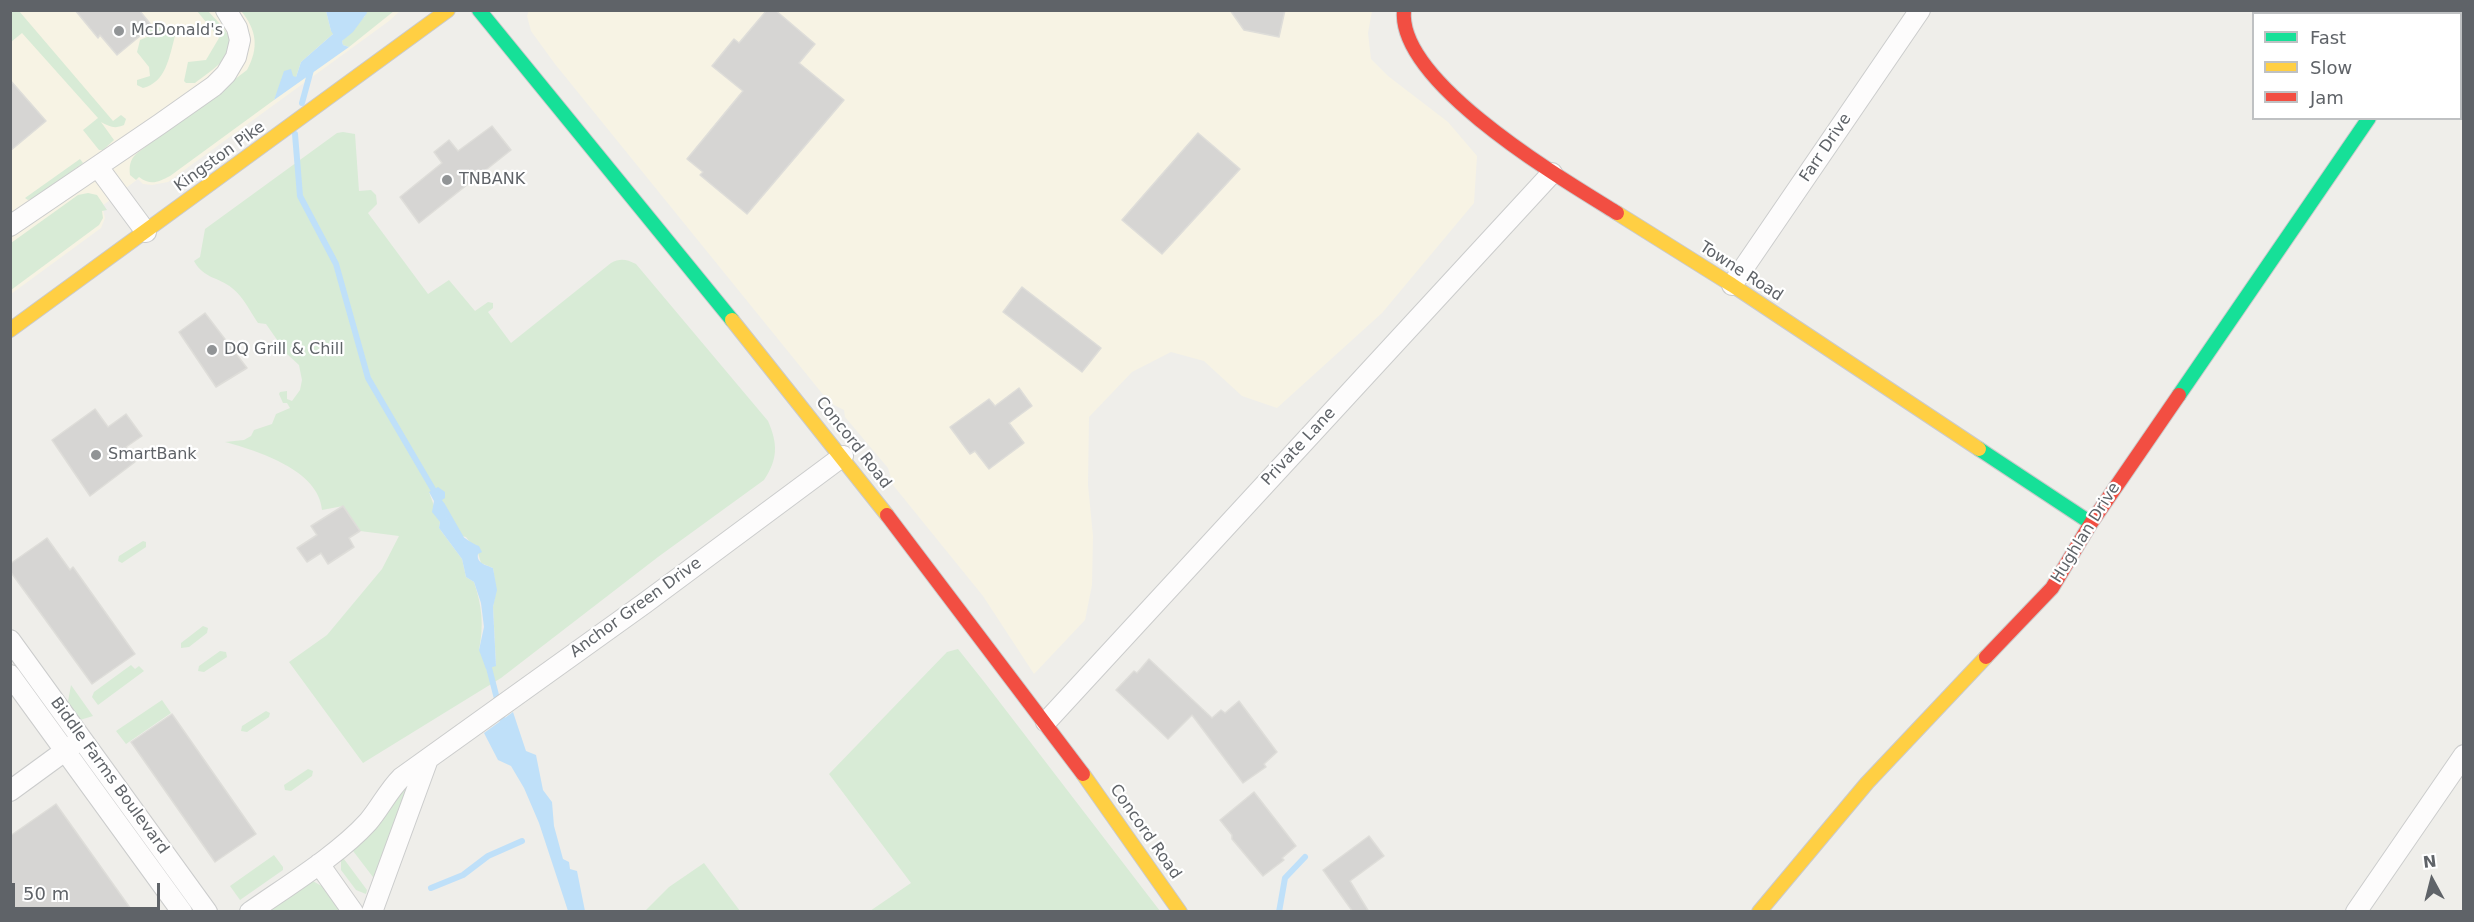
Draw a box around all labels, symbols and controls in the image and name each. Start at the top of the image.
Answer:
legend [2252,12,2462,120]
place label: McDonald's [131,21,223,41]
marker: McDonald's [112,24,126,38]
text: Fast [2310,27,2346,48]
text: Slow [2310,57,2352,78]
text: Jam [2310,87,2344,108]
street label: Farr Drive [1796,110,1856,186]
street label: Kingston Pike [171,118,269,196]
place label: TNBANK [459,170,525,190]
marker: TNBANK [440,173,454,187]
street label: Towne Road [1696,238,1786,306]
place label: DQ Grill & Chill [224,340,344,360]
marker: DQ Grill & Chill [205,343,219,357]
street label: Concord Road [811,393,895,493]
street label: Private Lane [1258,404,1340,490]
place label: SmartBank [108,445,197,465]
marker: SmartBank [89,448,103,462]
street label: Hughlan Drive [2047,479,2125,587]
street label: Anchor Green Drive [567,554,705,662]
street label: Biddle Farms Boulevard [46,694,172,858]
street label: Concord Road [1105,781,1185,883]
north arrow [2402,850,2462,910]
text: N [2422,851,2438,872]
scale bar [15,871,164,909]
text: 50 m [23,883,69,904]

